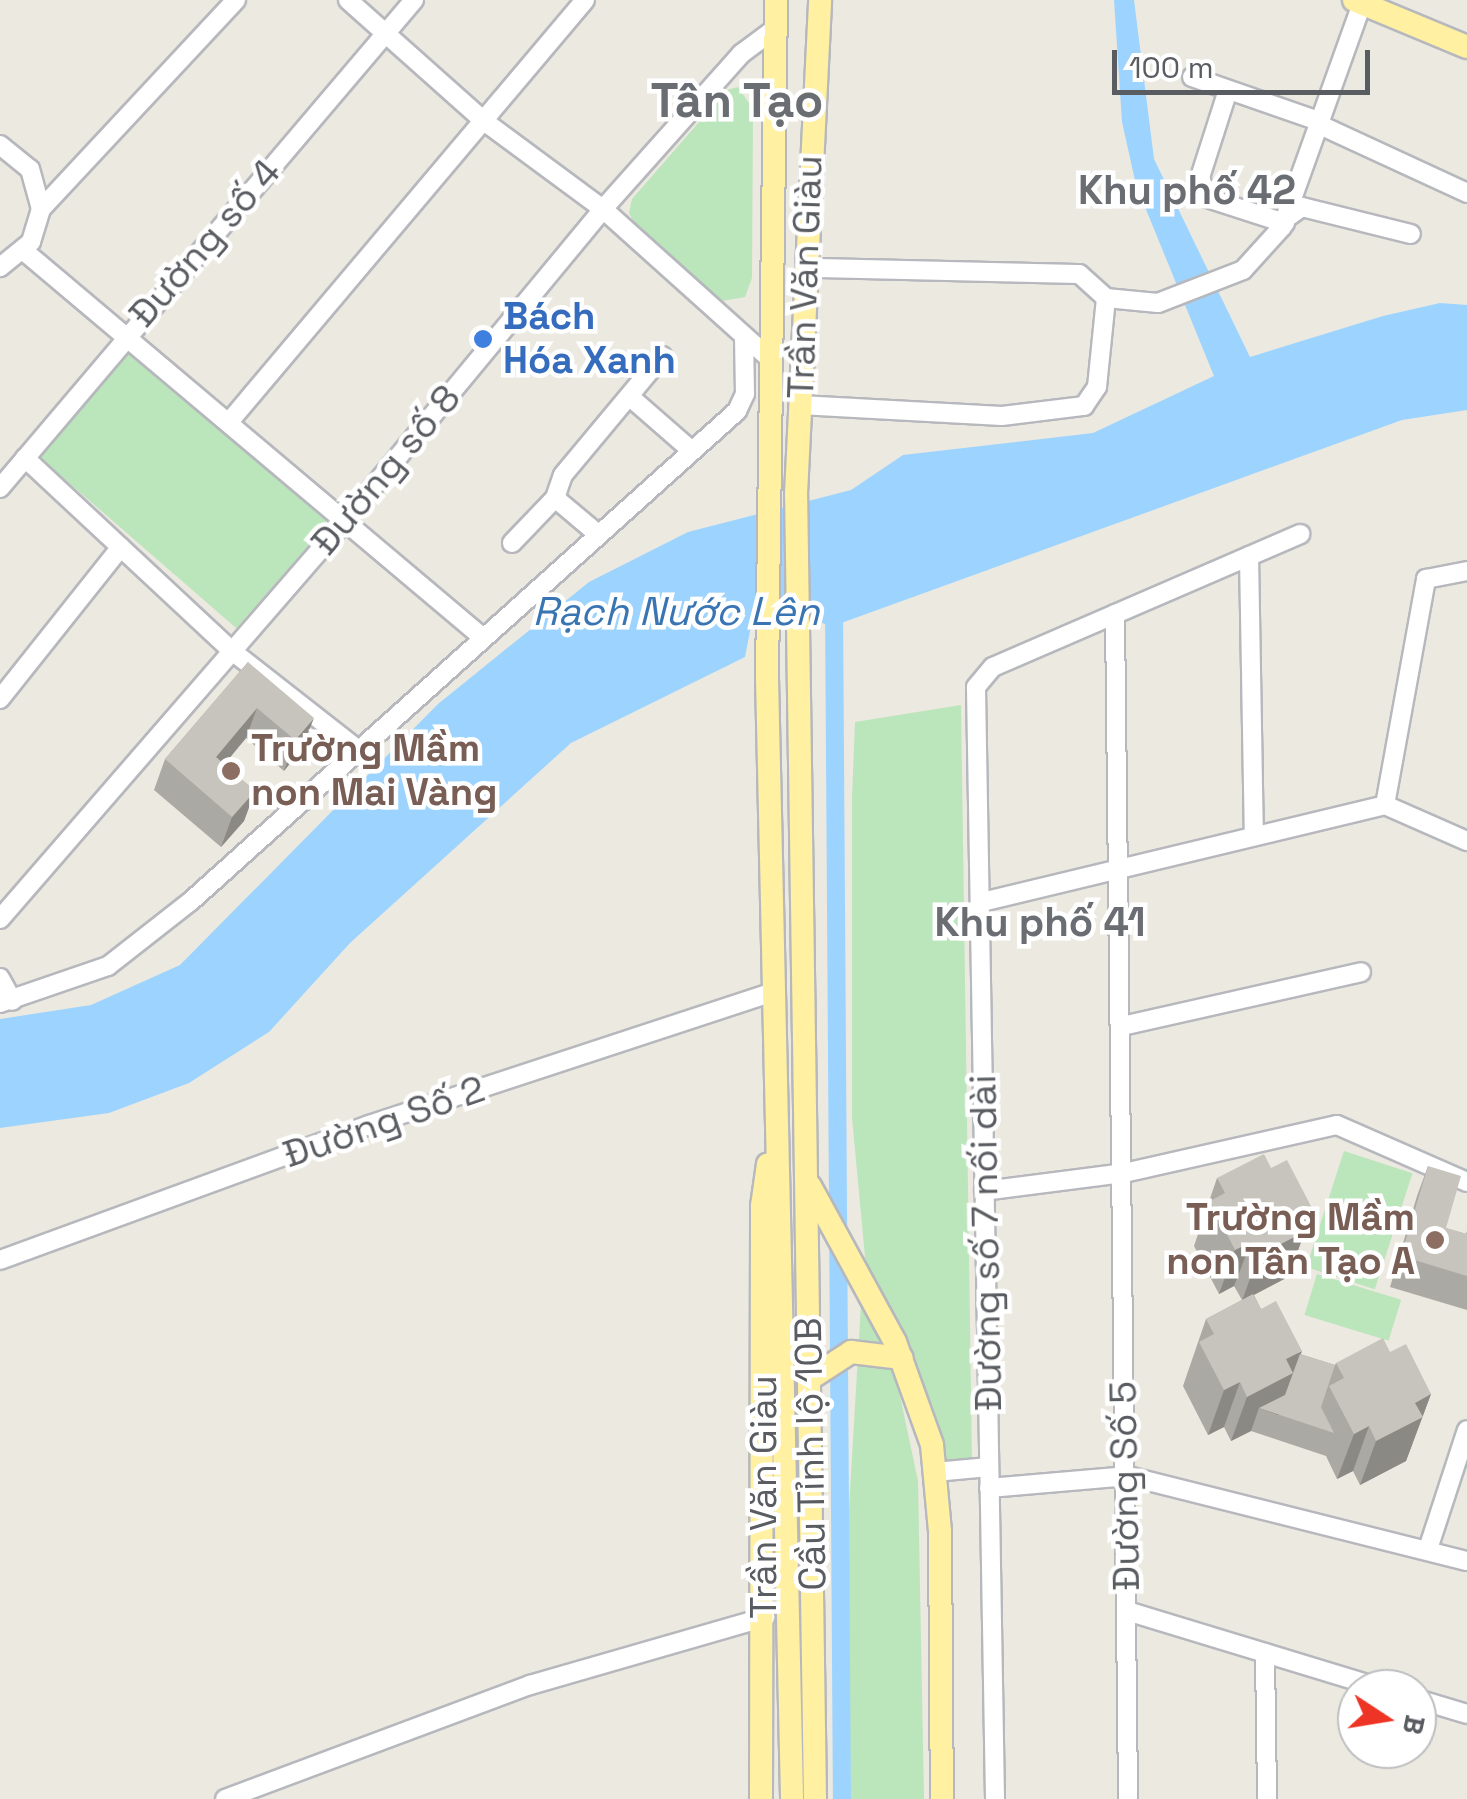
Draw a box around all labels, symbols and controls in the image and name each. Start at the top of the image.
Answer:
scale bar [1117,30,1374,92]
text: 100 m [1129,48,1214,87]
district label: Tân Tạo [650,72,824,130]
street label: Đường số 4 [120,150,290,336]
street label: Trần Văn Giàu [778,154,832,400]
district label: Khu phố 42 [1078,167,1296,215]
place label: Bách Hóa Xanh [503,294,676,383]
marker: Bách Hóa Xanh [472,328,494,350]
street label: Đường số 8 [302,376,470,564]
water label: Rạch Nước Lên [532,588,820,636]
place label: Trường Mầm non Mai Vàng [251,726,498,816]
marker: Trường Mầm non Mai Vàng [220,760,242,782]
district label: Khu phố 41 [935,899,1145,947]
street label: Đường Số 2 [277,1066,491,1178]
street label: Đường số 7 nối dài [960,1074,1012,1412]
place label: Trường Mầm non Tân Tạo A [1164,1195,1415,1284]
marker: Trường Mầm non Tân Tạo A [1424,1229,1446,1251]
street label: Cầu Tỉnh lộ 10B [786,1316,836,1592]
street label: Trần Văn Giàu [741,1375,787,1619]
street label: Đường Số 5 [1100,1381,1150,1591]
north arrow [1337,1669,1437,1769]
text: B [1395,1712,1434,1738]

